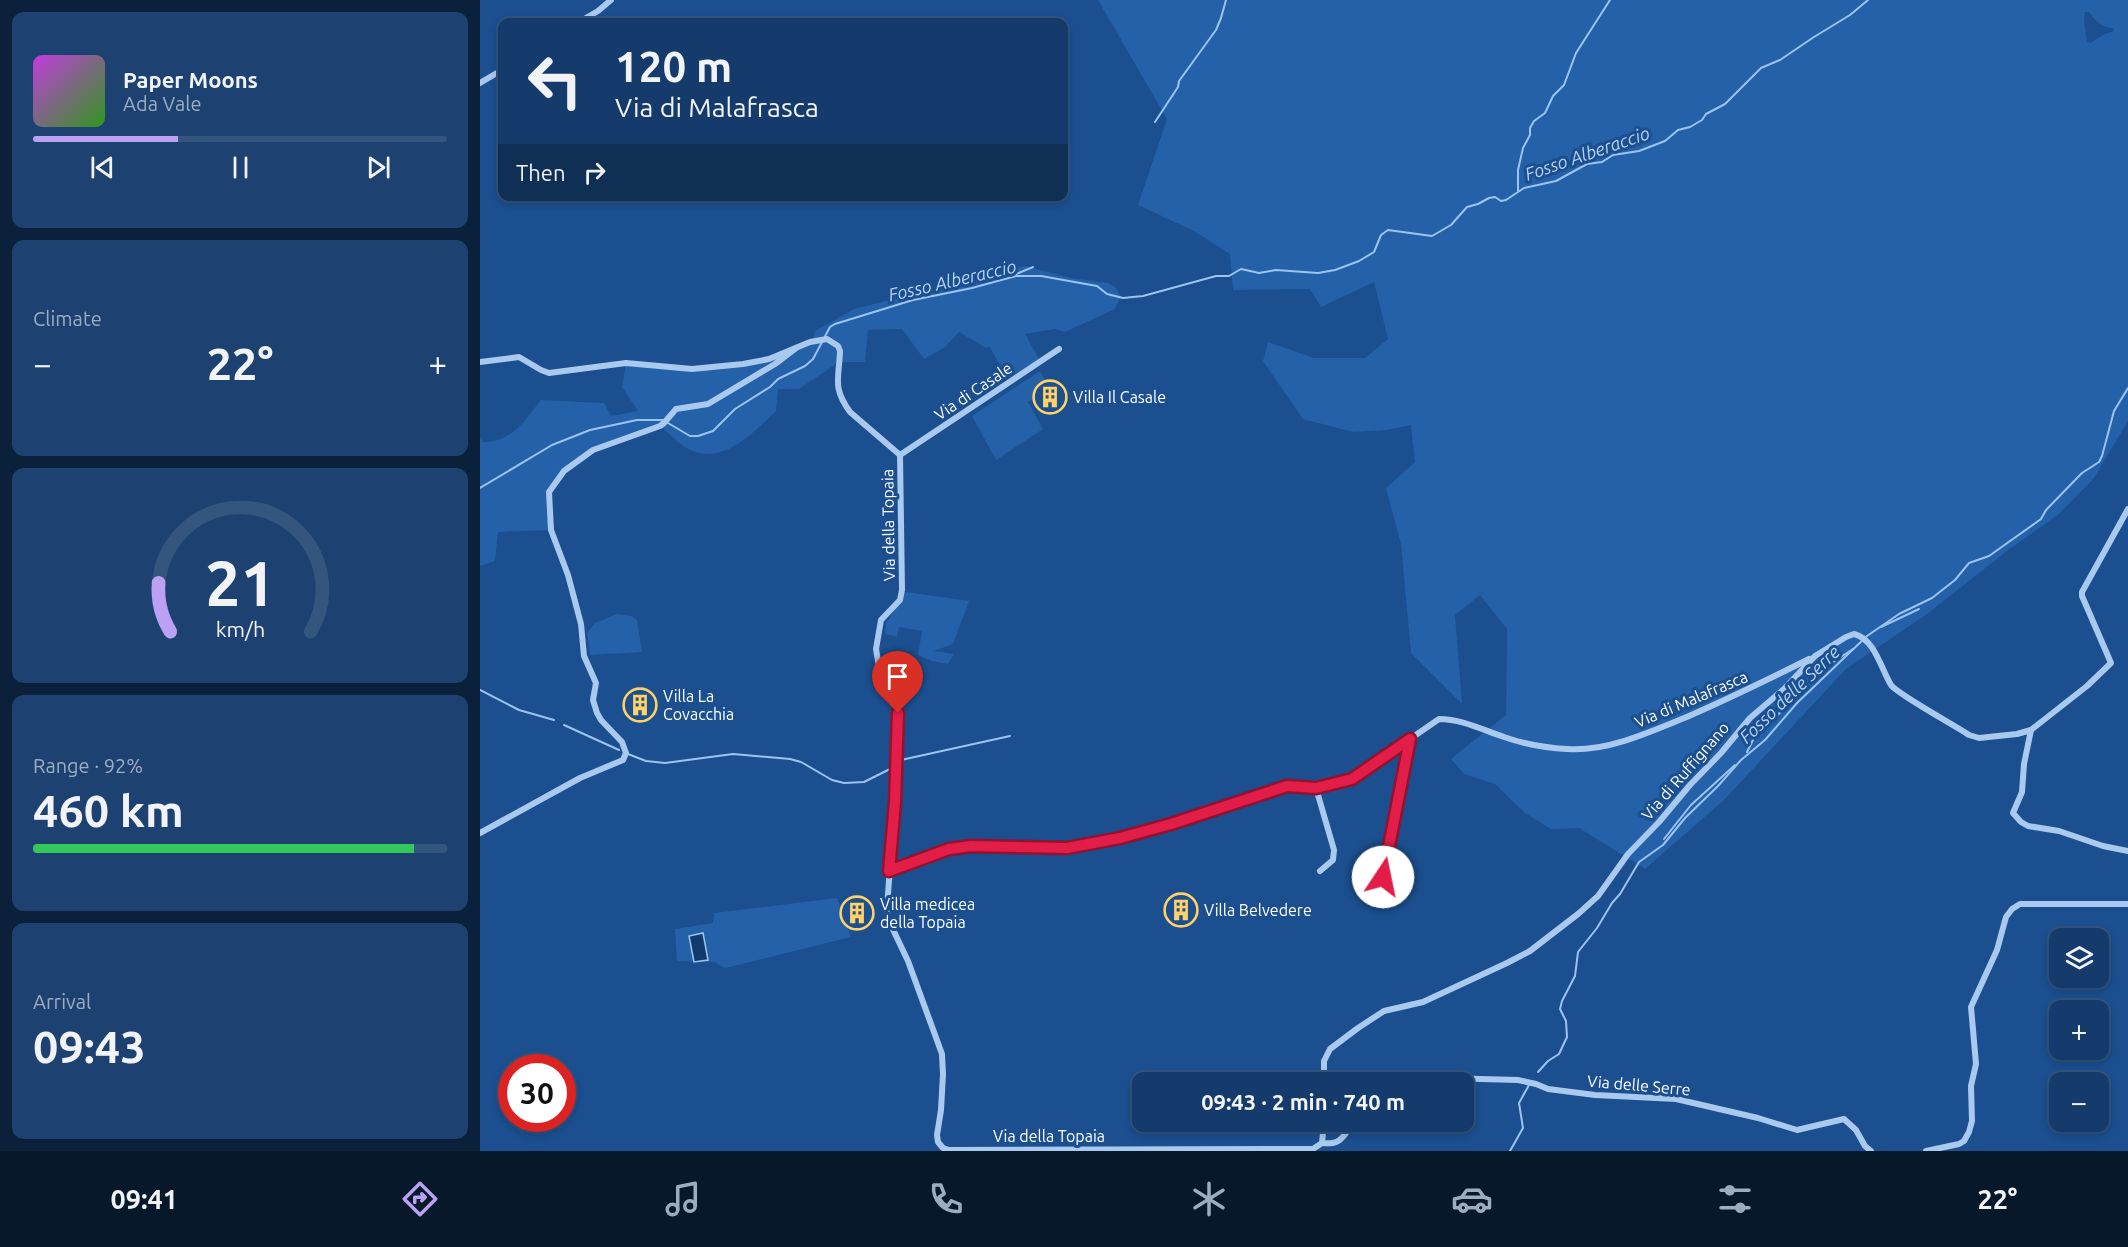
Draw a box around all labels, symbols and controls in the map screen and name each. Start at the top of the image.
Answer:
icon: left [516,42,594,120]
text: 120 m [615,43,732,90]
text: Paper Moons [123,67,258,92]
text: Ada Vale [123,92,201,115]
text: Via di Malafrasca [615,92,819,122]
water label: Fosso Alberaccio [1522,122,1652,184]
icon: previous [86,151,119,184]
icon: pause [224,151,257,184]
icon: next [362,151,395,184]
icon: right [578,156,611,189]
text: Then [516,160,566,185]
water label: Fosso Alberaccio [886,256,1018,304]
text: Climate [33,307,102,330]
text: 22° [207,338,273,389]
text: − [33,345,52,382]
text: + [428,345,447,382]
street label: Via di Casale [931,358,1015,424]
building icon: Villa Il Casale [1032,379,1068,415]
place label: Villa Il Casale [1073,388,1166,406]
street label: Via della Topaia [878,469,898,581]
text: 21 [205,549,275,619]
text: km/h [215,618,265,642]
water label: Fosso delle Serre [1735,641,1843,747]
pin [872,651,923,713]
icon: arrive [881,660,914,693]
street label: Via di Malafrasca [1632,667,1750,731]
building icon: Villa La Covacchia [622,687,658,723]
place label: Villa La Covacchia [663,687,734,723]
street label: Via di Ruffignano [1638,718,1732,824]
text: Range · 92% [33,754,143,777]
text: 460 km [33,785,184,836]
position arrow [1351,845,1415,909]
building icon: Villa Belvedere [1163,892,1199,928]
building icon: Villa medicea della Topaia [839,895,875,931]
place label: Villa medicea della Topaia [880,895,975,931]
place label: Villa Belvedere [1204,901,1312,919]
map controls [2049,928,2109,1132]
button: layers [2049,928,2109,988]
text: Arrival [33,990,91,1013]
button: + [2049,1000,2109,1060]
text: 09:43 [33,1021,146,1072]
speed limit sign: 30 [498,1054,576,1132]
street label: Via delle Serre [1587,1072,1691,1098]
button: − [2049,1072,2109,1132]
text: 09:43 · 2 min · 740 m [1201,1089,1405,1114]
street label: Via della Topaia [993,1127,1105,1145]
icon: directions [399,1178,441,1220]
icon: music [662,1178,704,1220]
icon: phone [925,1178,967,1220]
icon: climate [1188,1178,1230,1220]
icon: car [1451,1178,1493,1220]
icon: filters [1714,1178,1756,1220]
text: 09:41 [111,1184,178,1214]
text: 22° [1977,1184,2017,1214]

